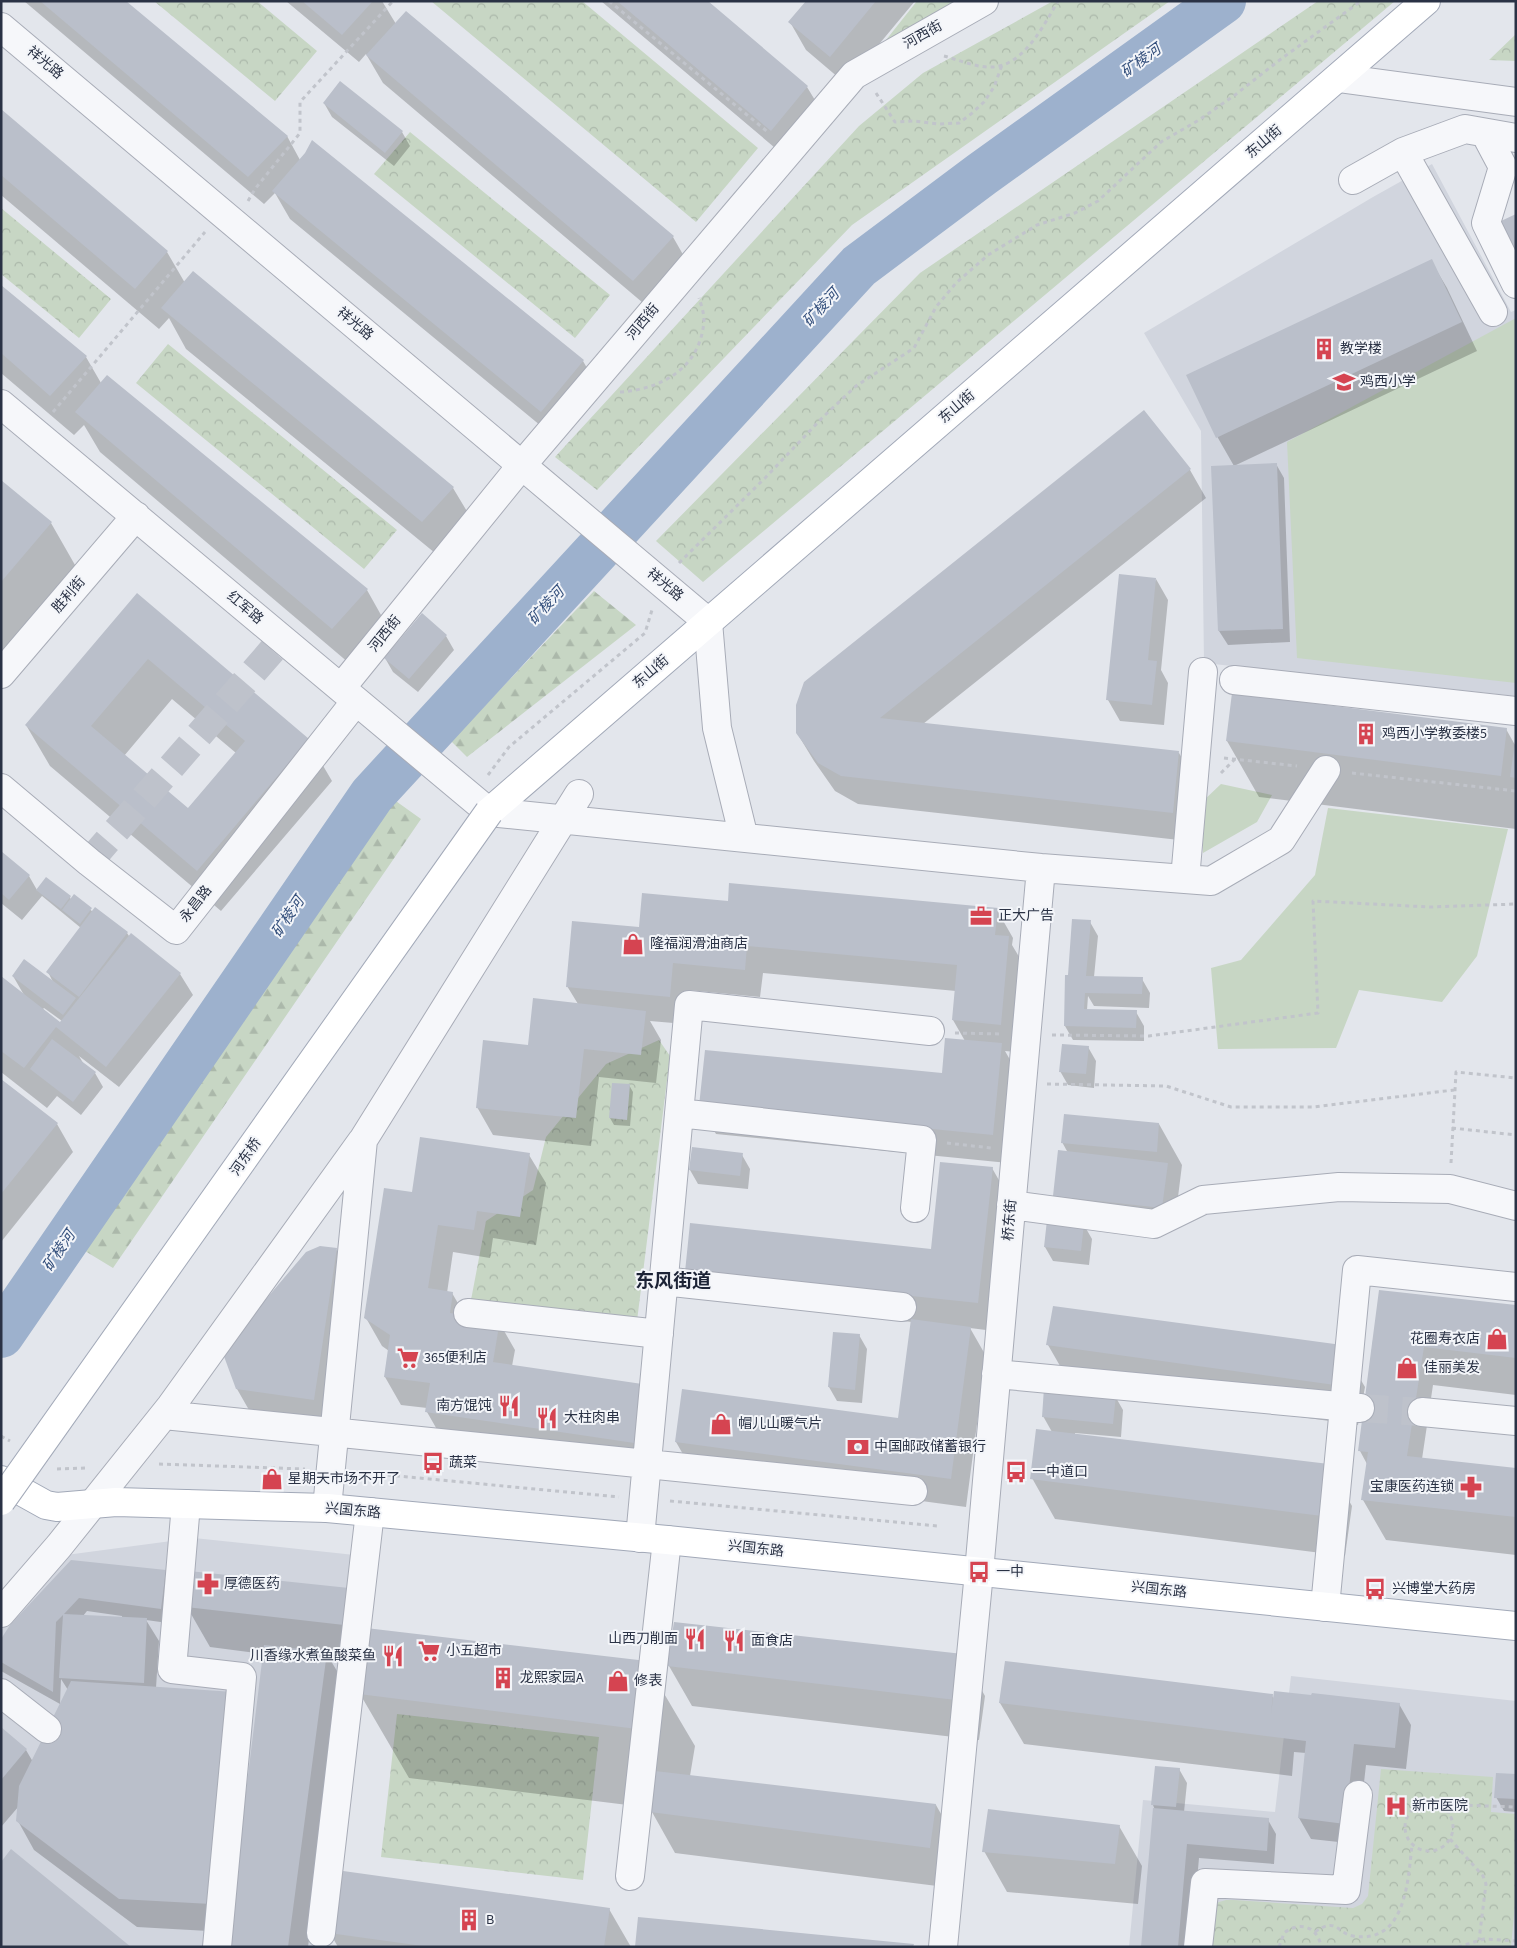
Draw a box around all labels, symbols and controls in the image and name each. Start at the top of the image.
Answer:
street label: 河西街 [900,16,946,54]
water label: 矿棱河 [1117,38,1168,83]
street label: 祥光路 [22,42,68,84]
street label: 东山街 [1242,121,1286,163]
water label: 矿棱河 [798,282,846,332]
street label: 河西街 [622,299,664,345]
street label: 祥光路 [332,303,378,345]
building icon: 教学楼 [1311,336,1337,362]
place label: 教学楼 [1340,339,1382,359]
school or university icon: 鸡西小学 [1331,369,1357,395]
place label: 鸡西小学 [1360,372,1416,392]
street label: 东山街 [935,386,979,428]
street label: 祥光路 [642,564,688,606]
street label: 胜利街 [48,573,90,617]
water label: 矿棱河 [523,580,571,630]
street label: 红军路 [222,587,268,629]
street label: 河西街 [364,611,406,657]
street label: 东山街 [629,651,673,693]
building icon: 鸡西小学教委楼5 [1353,721,1379,747]
place label: 鸡西小学教委楼5 [1382,724,1487,744]
street label: 永昌路 [175,881,217,927]
water label: 矿棱河 [267,890,311,942]
office icon: 正大广告 [968,903,994,929]
place label: 正大广告 [998,906,1054,926]
shop icon: 隆福润滑油商店 [620,931,646,957]
place label: 隆福润滑油商店 [650,934,748,954]
street label: 河东桥 [226,1134,266,1180]
street label: 桥东街 [998,1198,1022,1242]
water label: 矿棱河 [38,1224,82,1276]
district label: 东风街道 [635,1268,711,1295]
shop icon: 花圈寿衣店 [1484,1326,1510,1352]
place label: 花圈寿衣店 [1410,1329,1480,1349]
supermarket icon: 365便利店 [395,1345,421,1371]
place label: 365便利店 [424,1348,487,1368]
shop icon: 佳丽美发 [1394,1355,1420,1381]
place label: 佳丽美发 [1424,1358,1480,1378]
restaurant icon: 南方馄饨 [496,1393,522,1419]
place label: 南方馄饨 [436,1396,492,1416]
restaurant icon: 大柱肉串 [534,1405,560,1431]
place label: 大柱肉串 [564,1408,620,1428]
shop icon: 帽儿山暖气片 [708,1411,734,1437]
place label: 帽儿山暖气片 [738,1414,822,1434]
bank icon: 中国邮政储蓄银行 [845,1434,871,1460]
place label: 中国邮政储蓄银行 [874,1437,986,1457]
bus stop icon: 蔬菜 [420,1450,446,1476]
place label: 蔬菜 [449,1453,477,1473]
bus stop icon: 一中道口 [1003,1459,1029,1485]
place label: 一中道口 [1032,1462,1088,1482]
shop icon: 星期天市场不开了 [259,1466,285,1492]
place label: 星期天市场不开了 [288,1469,400,1489]
pharmacy icon: 宝康医药连锁 [1458,1474,1484,1500]
place label: 宝康医药连锁 [1370,1477,1454,1497]
street label: 兴国东路 [324,1499,382,1523]
street label: 兴国东路 [727,1536,785,1562]
bus stop icon: 一中 [966,1559,992,1585]
place label: 一中 [996,1562,1024,1582]
pharmacy icon: 厚德医药 [195,1571,221,1597]
place label: 厚德医药 [224,1574,280,1594]
bus stop icon: 兴博堂大药房 [1362,1576,1388,1602]
street label: 兴国东路 [1130,1577,1188,1603]
place label: 兴博堂大药房 [1392,1579,1476,1599]
restaurant icon: 山西刀削面 [682,1626,708,1652]
restaurant icon: 面食店 [721,1628,747,1654]
place label: 山西刀削面 [608,1629,678,1649]
place label: 面食店 [751,1631,793,1651]
supermarket icon: 小五超市 [416,1638,442,1664]
place label: 小五超市 [446,1641,502,1661]
restaurant icon: 川香缘水煮鱼酸菜鱼 [380,1643,406,1669]
place label: 川香缘水煮鱼酸菜鱼 [250,1646,376,1666]
building icon: 龙熙家园A [490,1665,516,1691]
place label: 龙熙家园A [520,1668,584,1688]
shop icon: 修表 [605,1668,631,1694]
place label: 修表 [634,1671,662,1691]
hospital icon: 新市医院 [1383,1793,1409,1819]
place label: 新市医院 [1412,1796,1468,1816]
building icon: B [456,1907,482,1933]
place label: B [486,1910,494,1930]

